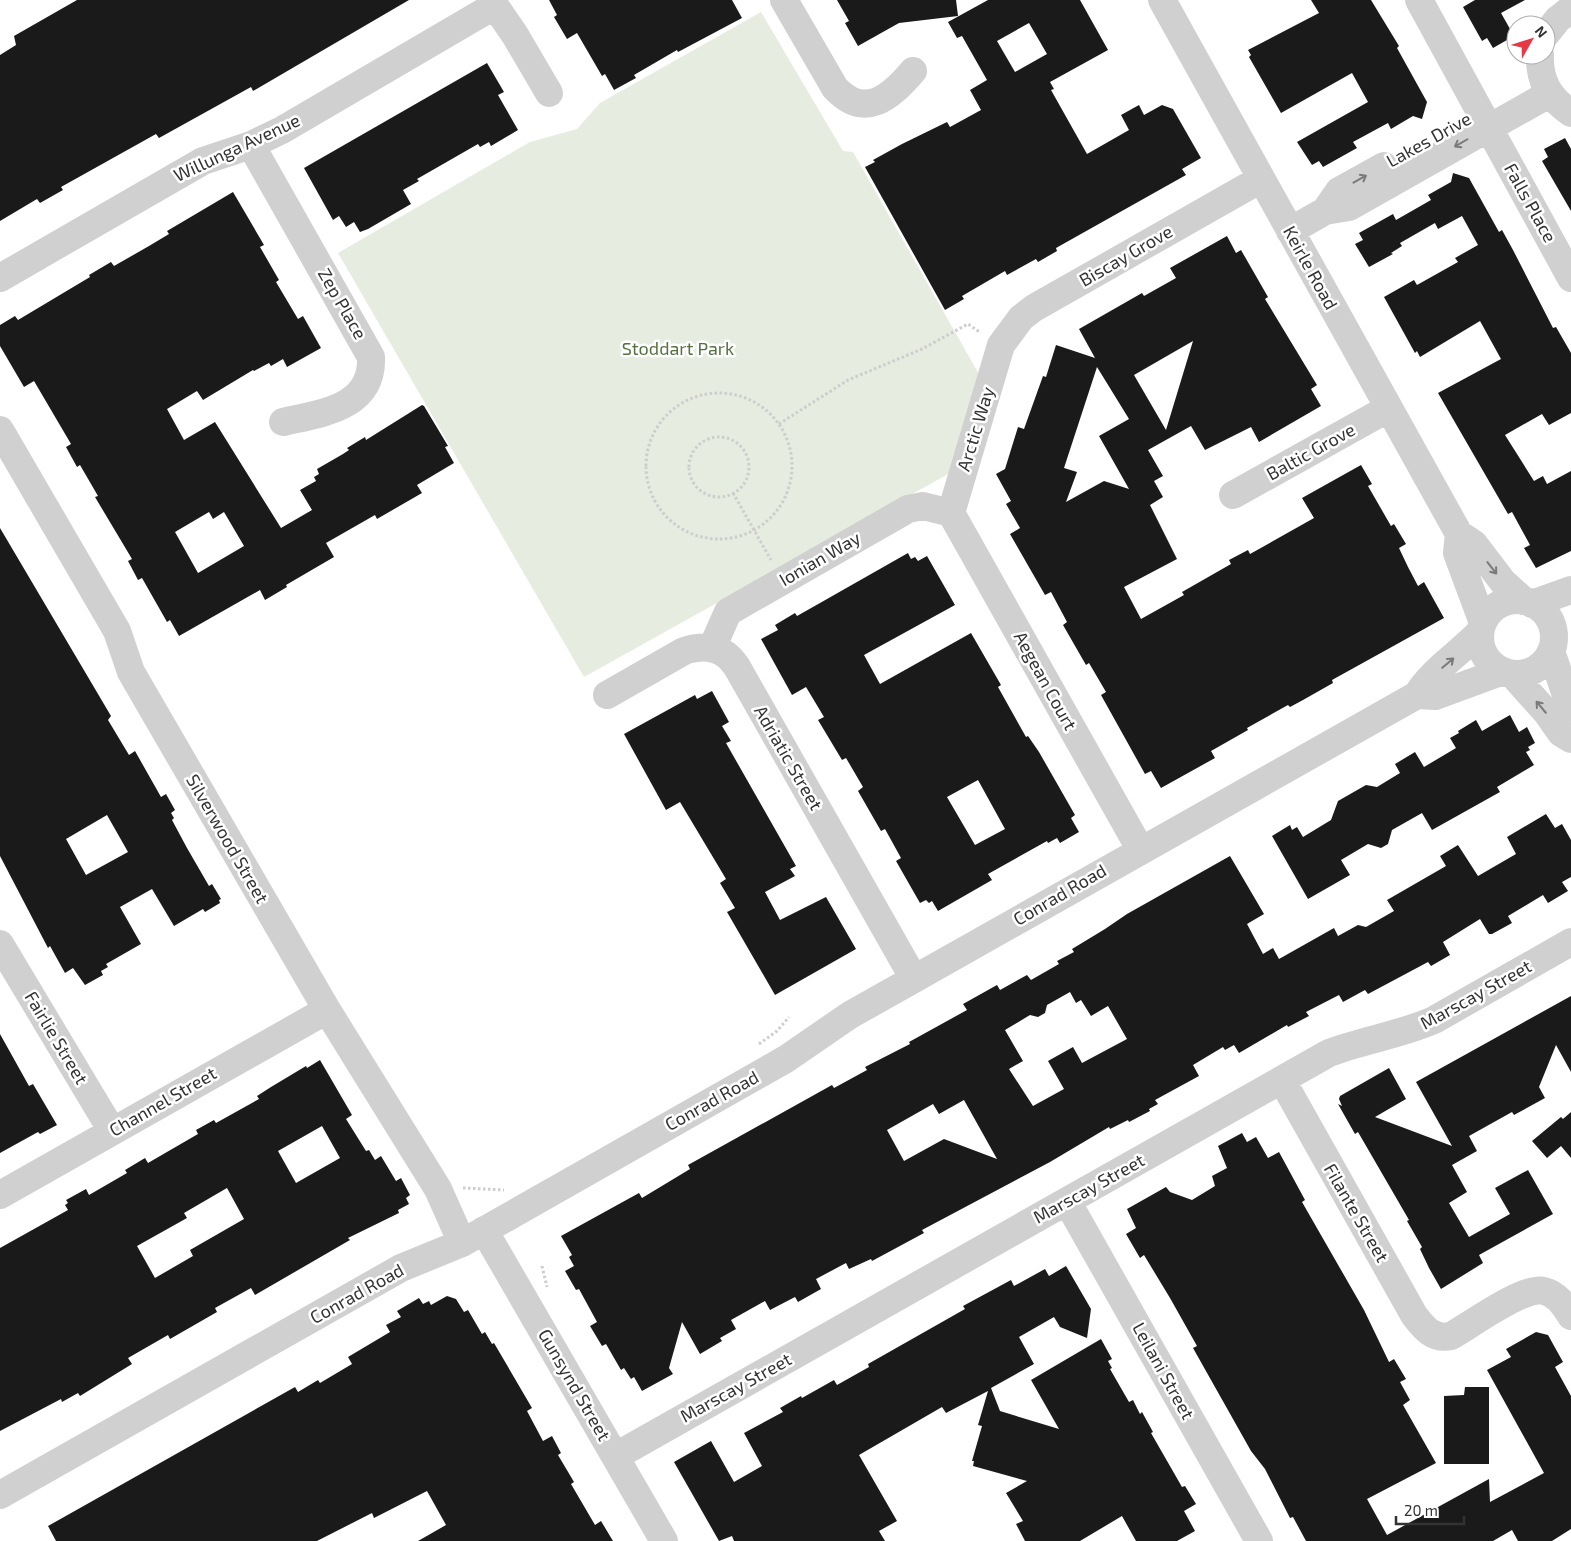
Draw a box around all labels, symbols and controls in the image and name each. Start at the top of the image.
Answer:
north arrow [1506,15,1556,65]
text: N [1532,22,1551,41]
street label: Lakes Drive [1382,107,1475,171]
street label: Willunga Avenue [170,108,303,186]
one-way arrow [1454,139,1468,149]
street label: Falls Place [1500,159,1562,246]
one-way arrow [1352,174,1367,183]
street label: Biscay Grove [1075,220,1176,291]
street label: Keirle Road [1279,222,1343,313]
street label: Zep Place [314,264,372,343]
park label: Stoddart Park [622,337,734,359]
street label: Arctic Way [952,383,998,474]
street label: Baltic Grove [1262,418,1359,484]
street label: Ionian Way [775,526,864,590]
one-way arrow [1486,561,1497,574]
street label: Aegean Court [1010,627,1082,734]
one-way arrow [1441,657,1454,668]
street label: Adriatic Street [750,701,828,814]
one-way arrow [1536,701,1547,714]
street label: Silverwood Street [182,770,274,907]
street label: Conrad Road [1009,859,1110,930]
street label: Marscay Street [1416,954,1535,1034]
street label: Fairlie Street [21,987,93,1088]
street label: Channel Street [105,1062,220,1141]
street label: Conrad Road [661,1065,762,1135]
street label: Marscay Street [1029,1148,1148,1228]
street label: Filante Street [1320,1159,1394,1266]
street label: Conrad Road [306,1258,407,1328]
street label: Leilani Street [1128,1318,1200,1423]
street label: Gunsynd Street [534,1325,616,1444]
street label: Marscay Street [676,1347,795,1427]
scale bar [1396,1494,1464,1526]
text: 20 m [1404,1501,1438,1519]

